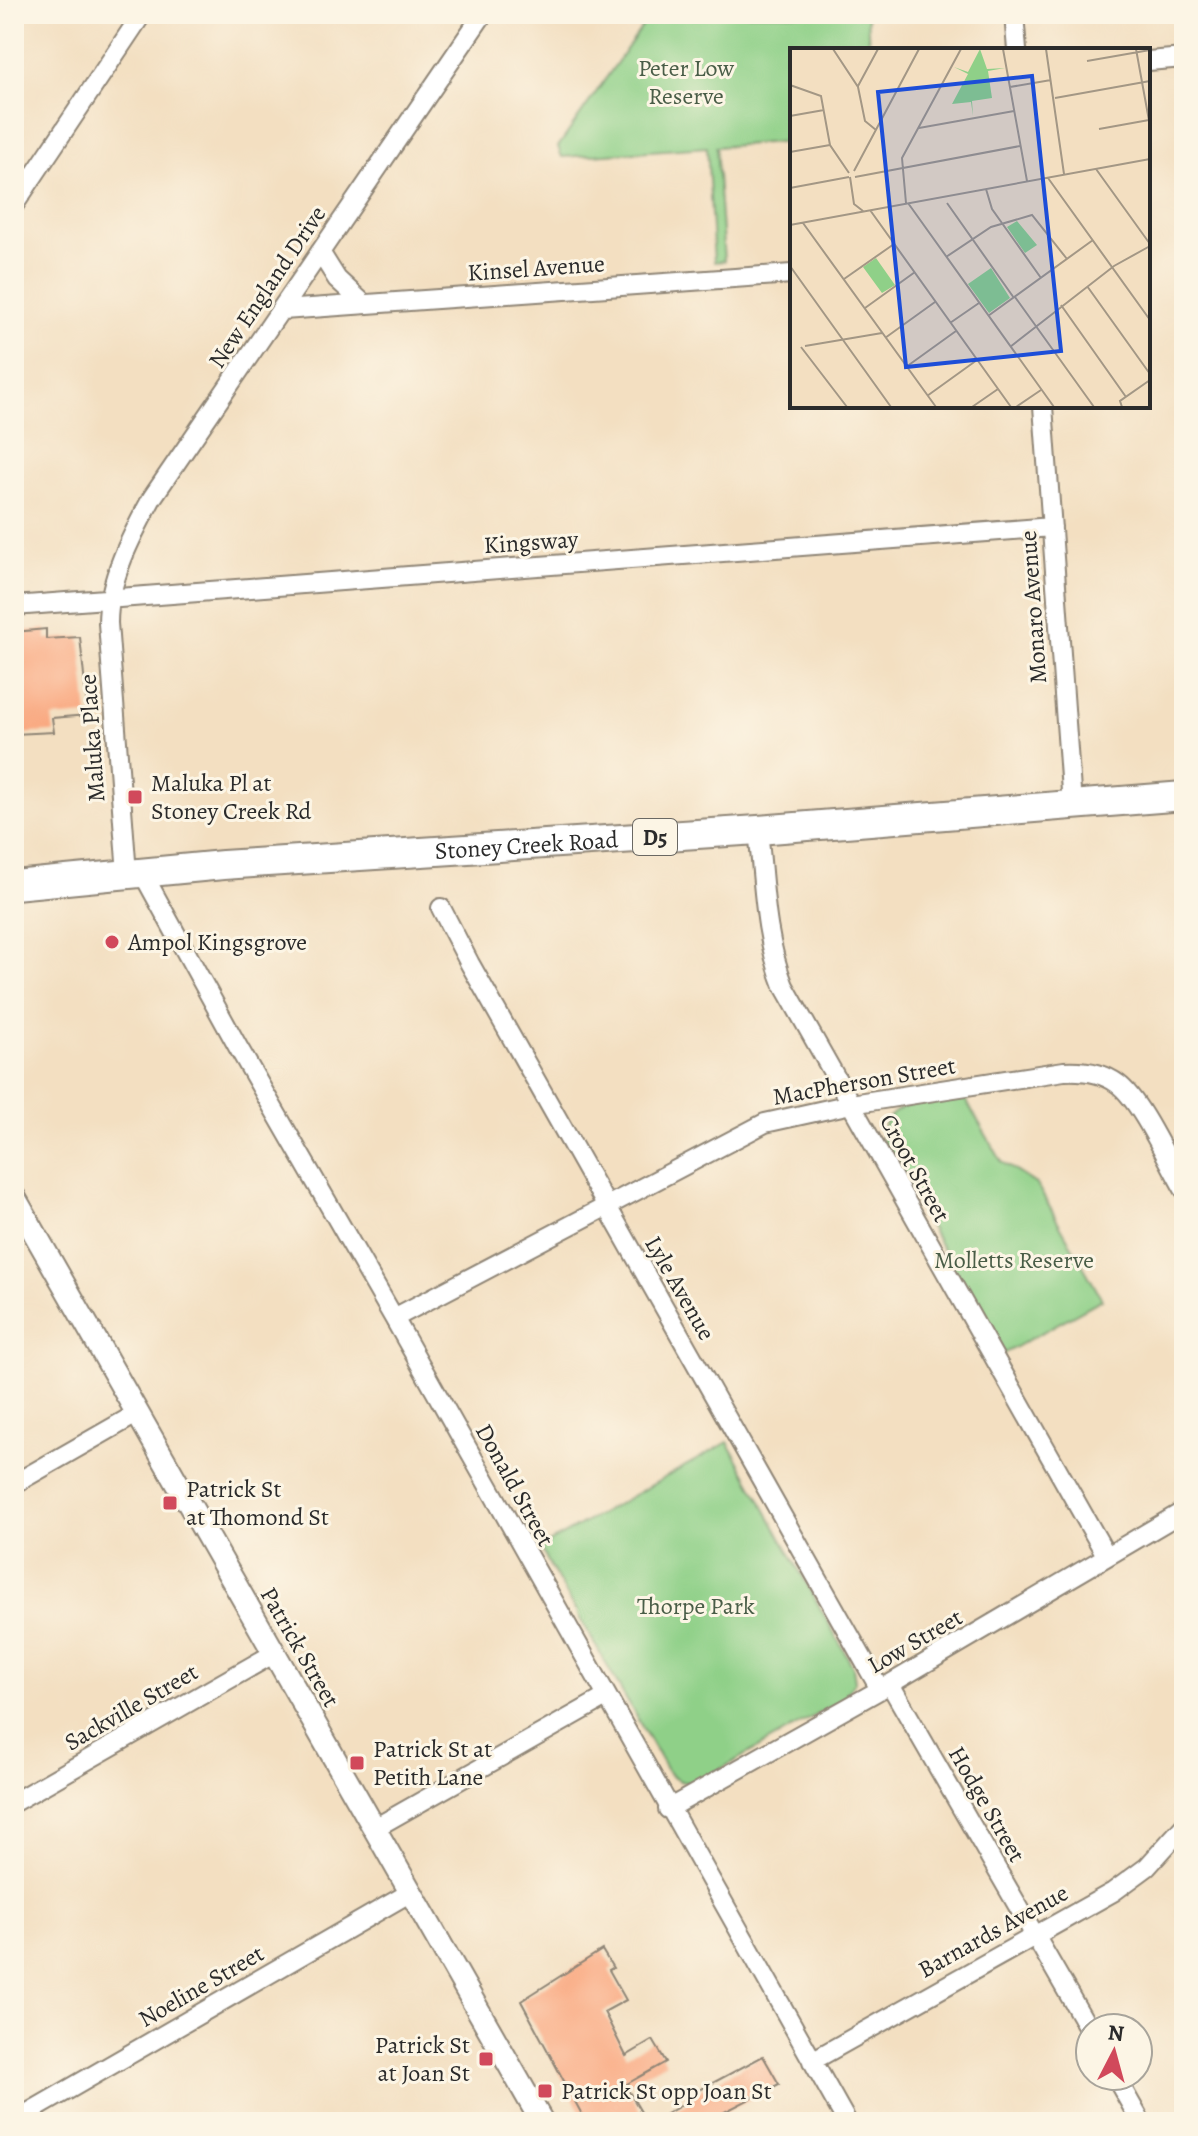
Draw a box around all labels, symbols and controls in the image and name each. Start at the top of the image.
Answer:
inset map [790,48,1150,408]
park label: Peter Low Reserve [638,52,734,112]
street label: New England Drive [201,199,333,375]
street label: Kinsel Avenue [466,247,606,289]
street label: Kingsway [483,523,580,561]
street label: Monaro Avenue [1012,529,1054,685]
street label: Maluka Place [72,673,112,803]
place label: Maluka Pl at Stoney Creek Rd [151,767,312,827]
marker: Maluka Pl at Stoney Creek Rd [126,788,144,806]
road number: D5 [633,819,677,855]
street label: Stoney Creek Road [434,823,619,867]
place label: Ampol Kingsgrove [127,926,307,958]
marker: Ampol Kingsgrove [103,933,121,951]
street label: MacPherson Street [770,1049,958,1113]
street label: Croot Street [872,1108,958,1228]
street label: Lyle Avenue [637,1230,723,1346]
park label: Molletts Reserve [934,1244,1094,1276]
street label: Donald Street [468,1418,562,1552]
place label: Patrick St at Thomond St [186,1473,329,1533]
marker: Patrick St at Thomond St [161,1494,179,1512]
street label: Patrick Street [253,1581,347,1713]
park label: Thorpe Park [637,1590,755,1622]
street label: Low Street [862,1601,968,1681]
street label: Sackville Street [58,1656,204,1758]
place label: Patrick St at Petith Lane [373,1733,492,1793]
street label: Hodge Street [941,1740,1033,1868]
marker: Patrick St at Petith Lane [348,1754,366,1772]
street label: Barnards Avenue [912,1877,1074,1985]
street label: Noeline Street [132,1937,270,2035]
north arrow [1074,2012,1154,2092]
text: N [1106,2017,1126,2049]
place label: Patrick St at Joan St [375,2029,470,2089]
marker: Patrick St at Joan St [477,2050,495,2068]
place label: Patrick St opp Joan St [561,2075,772,2107]
marker: Patrick St opp Joan St [536,2082,554,2100]

